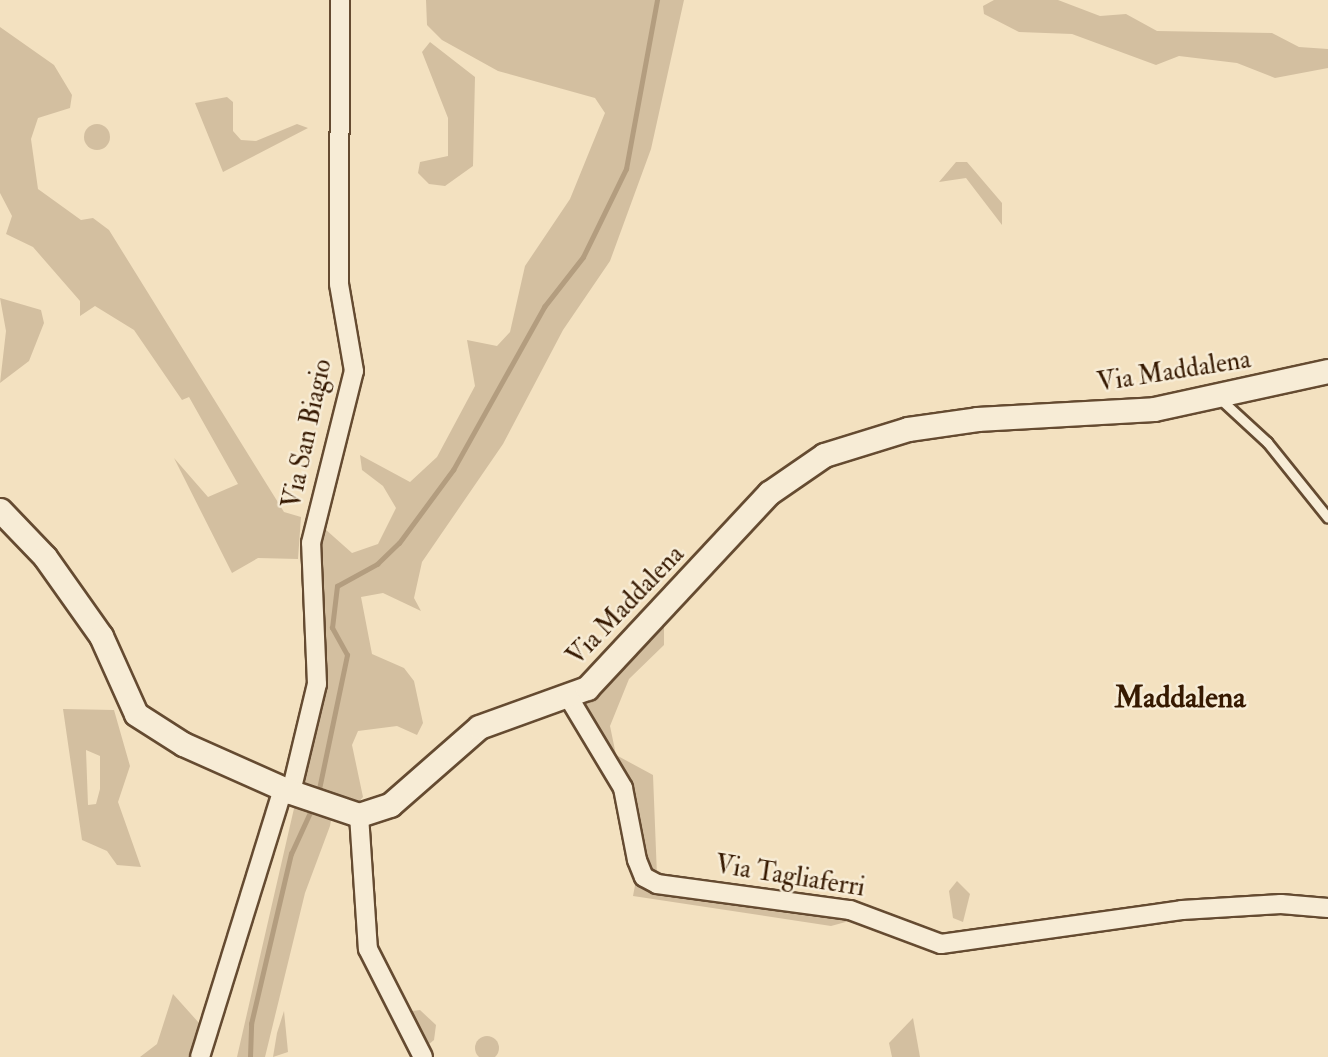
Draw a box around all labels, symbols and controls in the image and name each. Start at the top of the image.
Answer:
street label: Via Maddalena [1095,344,1253,400]
street label: Via San Biagio [277,356,339,512]
street label: Via Maddalena [561,539,691,673]
district label: Maddalena [1115,680,1245,716]
street label: Via Tagliaferri [713,850,867,904]

